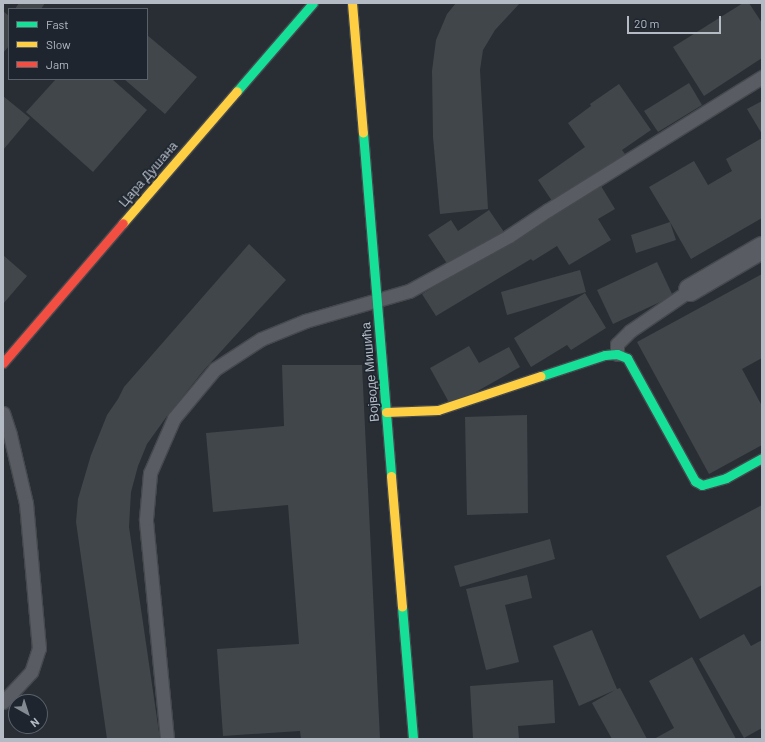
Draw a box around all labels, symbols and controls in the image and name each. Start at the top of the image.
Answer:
legend [8,8,148,80]
scale bar [629,8,723,34]
text: 20 m [634,16,660,30]
text: Fast [46,17,69,31]
text: Slow [46,37,71,51]
text: Jam [46,57,69,71]
street label: Цара Душана [115,138,181,210]
street label: Војводе Мишића [358,321,382,423]
north arrow [8,694,48,734]
text: N [28,716,42,730]

